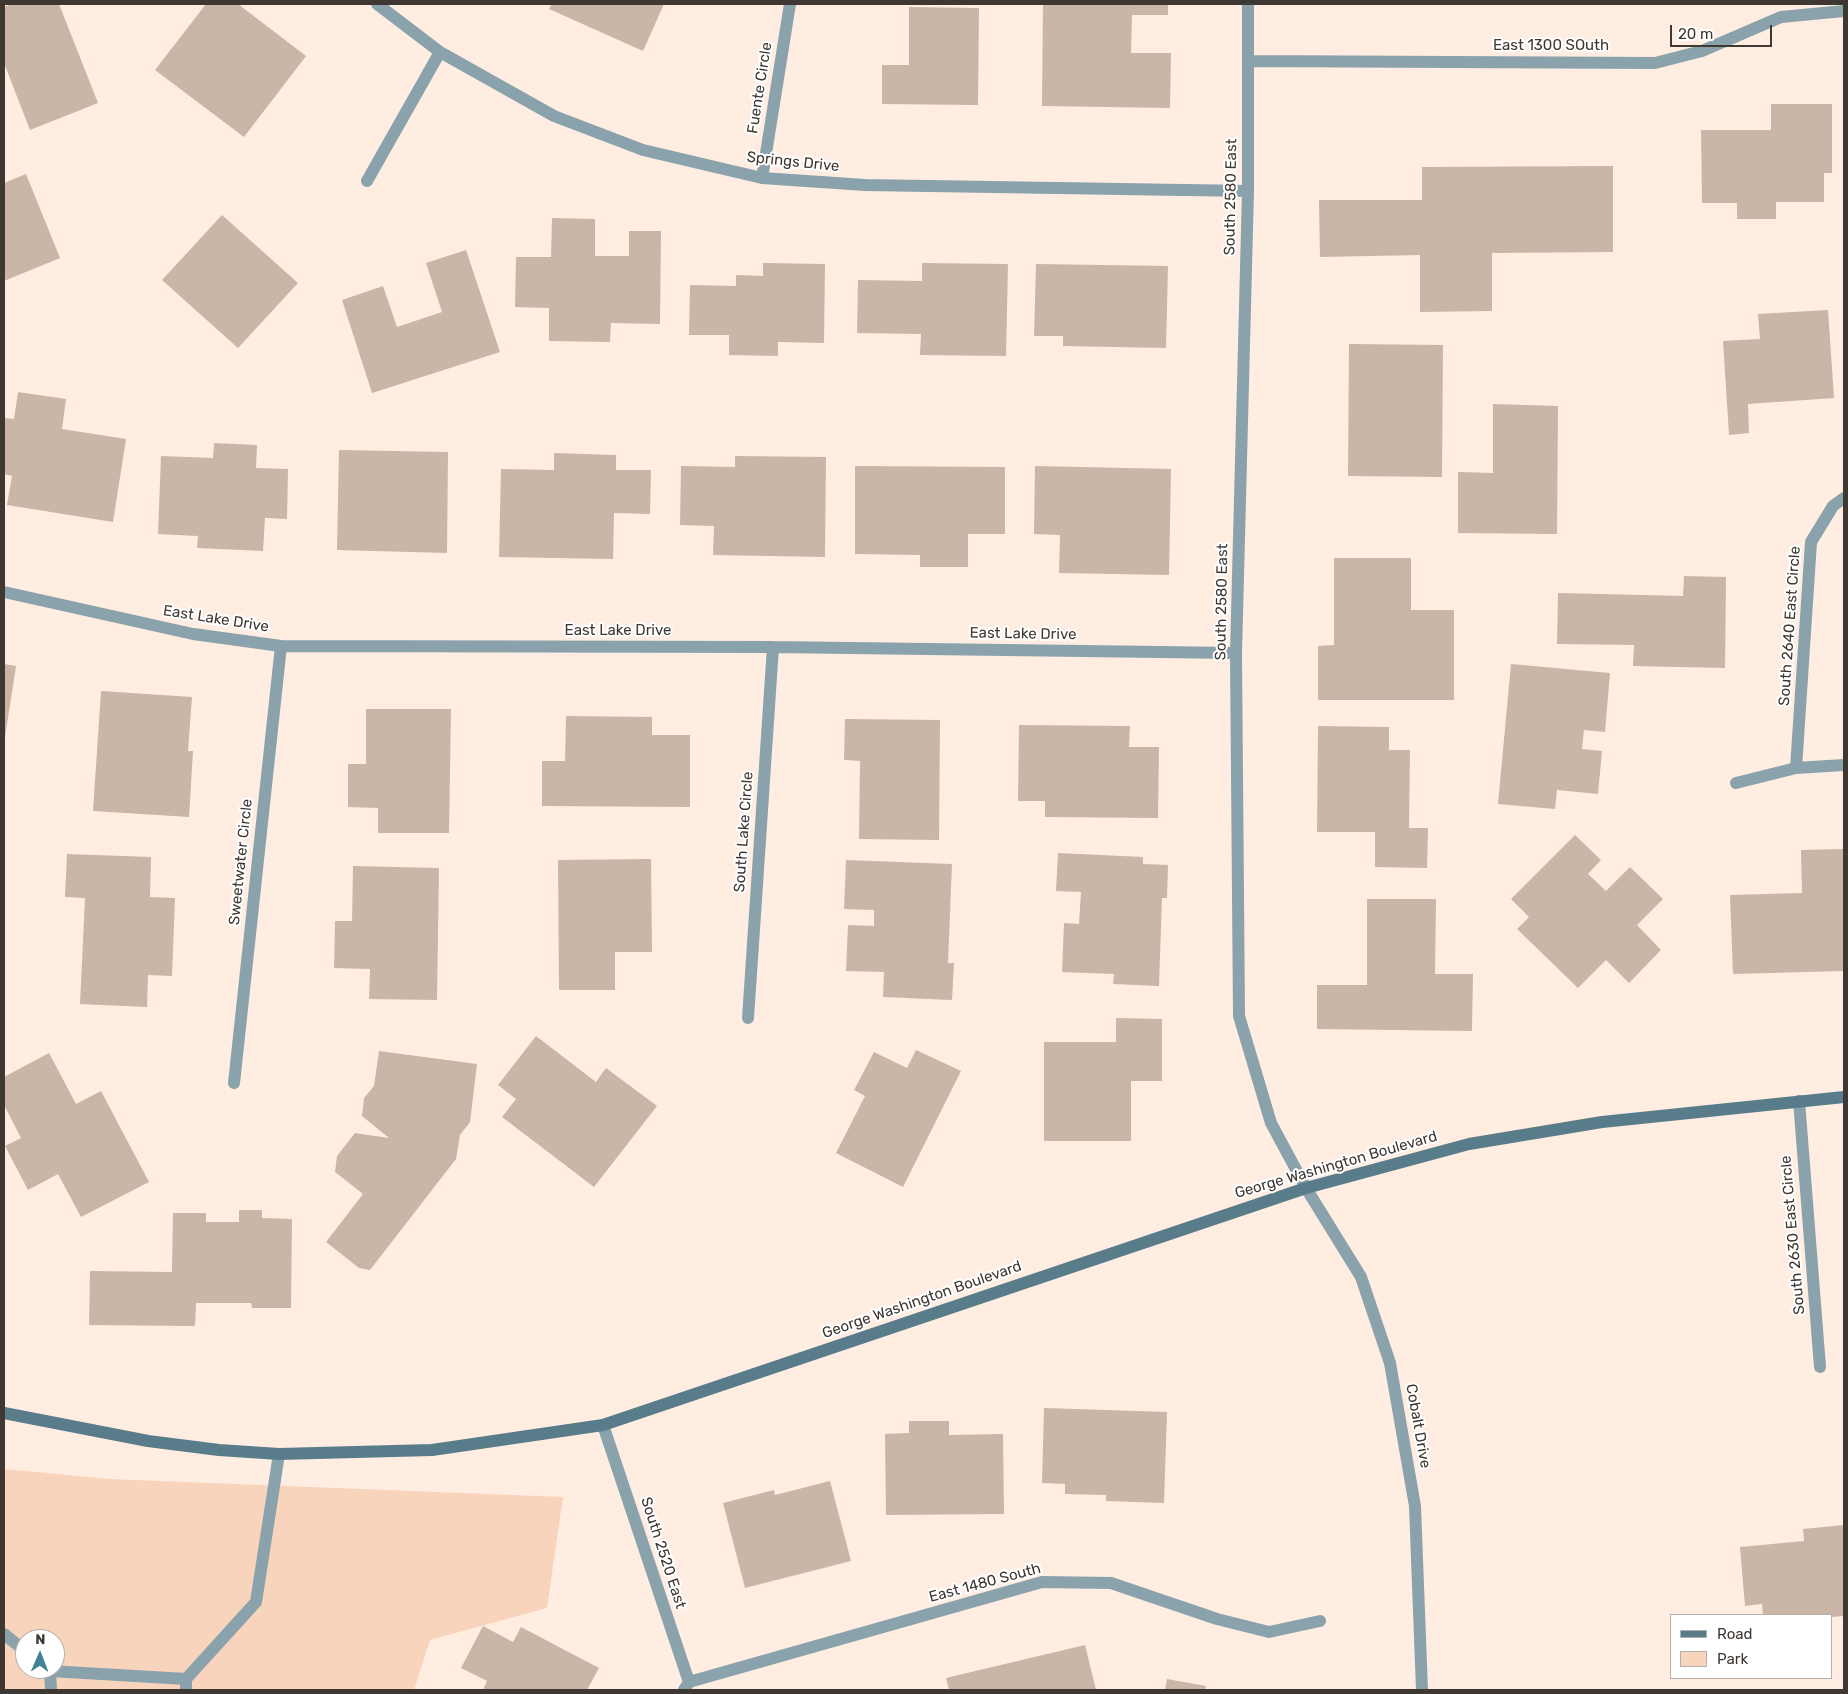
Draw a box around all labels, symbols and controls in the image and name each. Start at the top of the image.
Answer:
scale bar [1673,15,1776,47]
text: 20 m [1678,25,1713,43]
street label: East 1300 SOuth [1493,37,1609,55]
street label: Fuente Circle [744,41,776,135]
street label: South 2580 East [1221,138,1241,256]
street label: Springs Drive [746,148,840,176]
street label: South 2580 East [1212,543,1232,661]
street label: South 2640 East Circle [1775,546,1805,706]
street label: East Lake Drive [162,602,270,636]
street label: East Lake Drive [565,622,671,640]
street label: East Lake Drive [969,624,1077,644]
street label: South Lake Circle [731,771,757,893]
street label: Sweetwater Circle [225,798,257,926]
street label: George Washington Boulevard [1233,1127,1439,1203]
street label: South 2630 East Circle [1777,1155,1809,1315]
street label: George Washington Boulevard [820,1257,1024,1343]
street label: Cobalt Drive [1402,1383,1434,1469]
street label: South 2520 East [636,1495,690,1611]
street label: East 1480 South [927,1559,1043,1607]
legend [1670,1614,1833,1679]
text: Road [1717,1625,1753,1643]
north arrow [15,1629,65,1679]
text: N [35,1631,45,1648]
text: Park [1717,1650,1748,1668]

